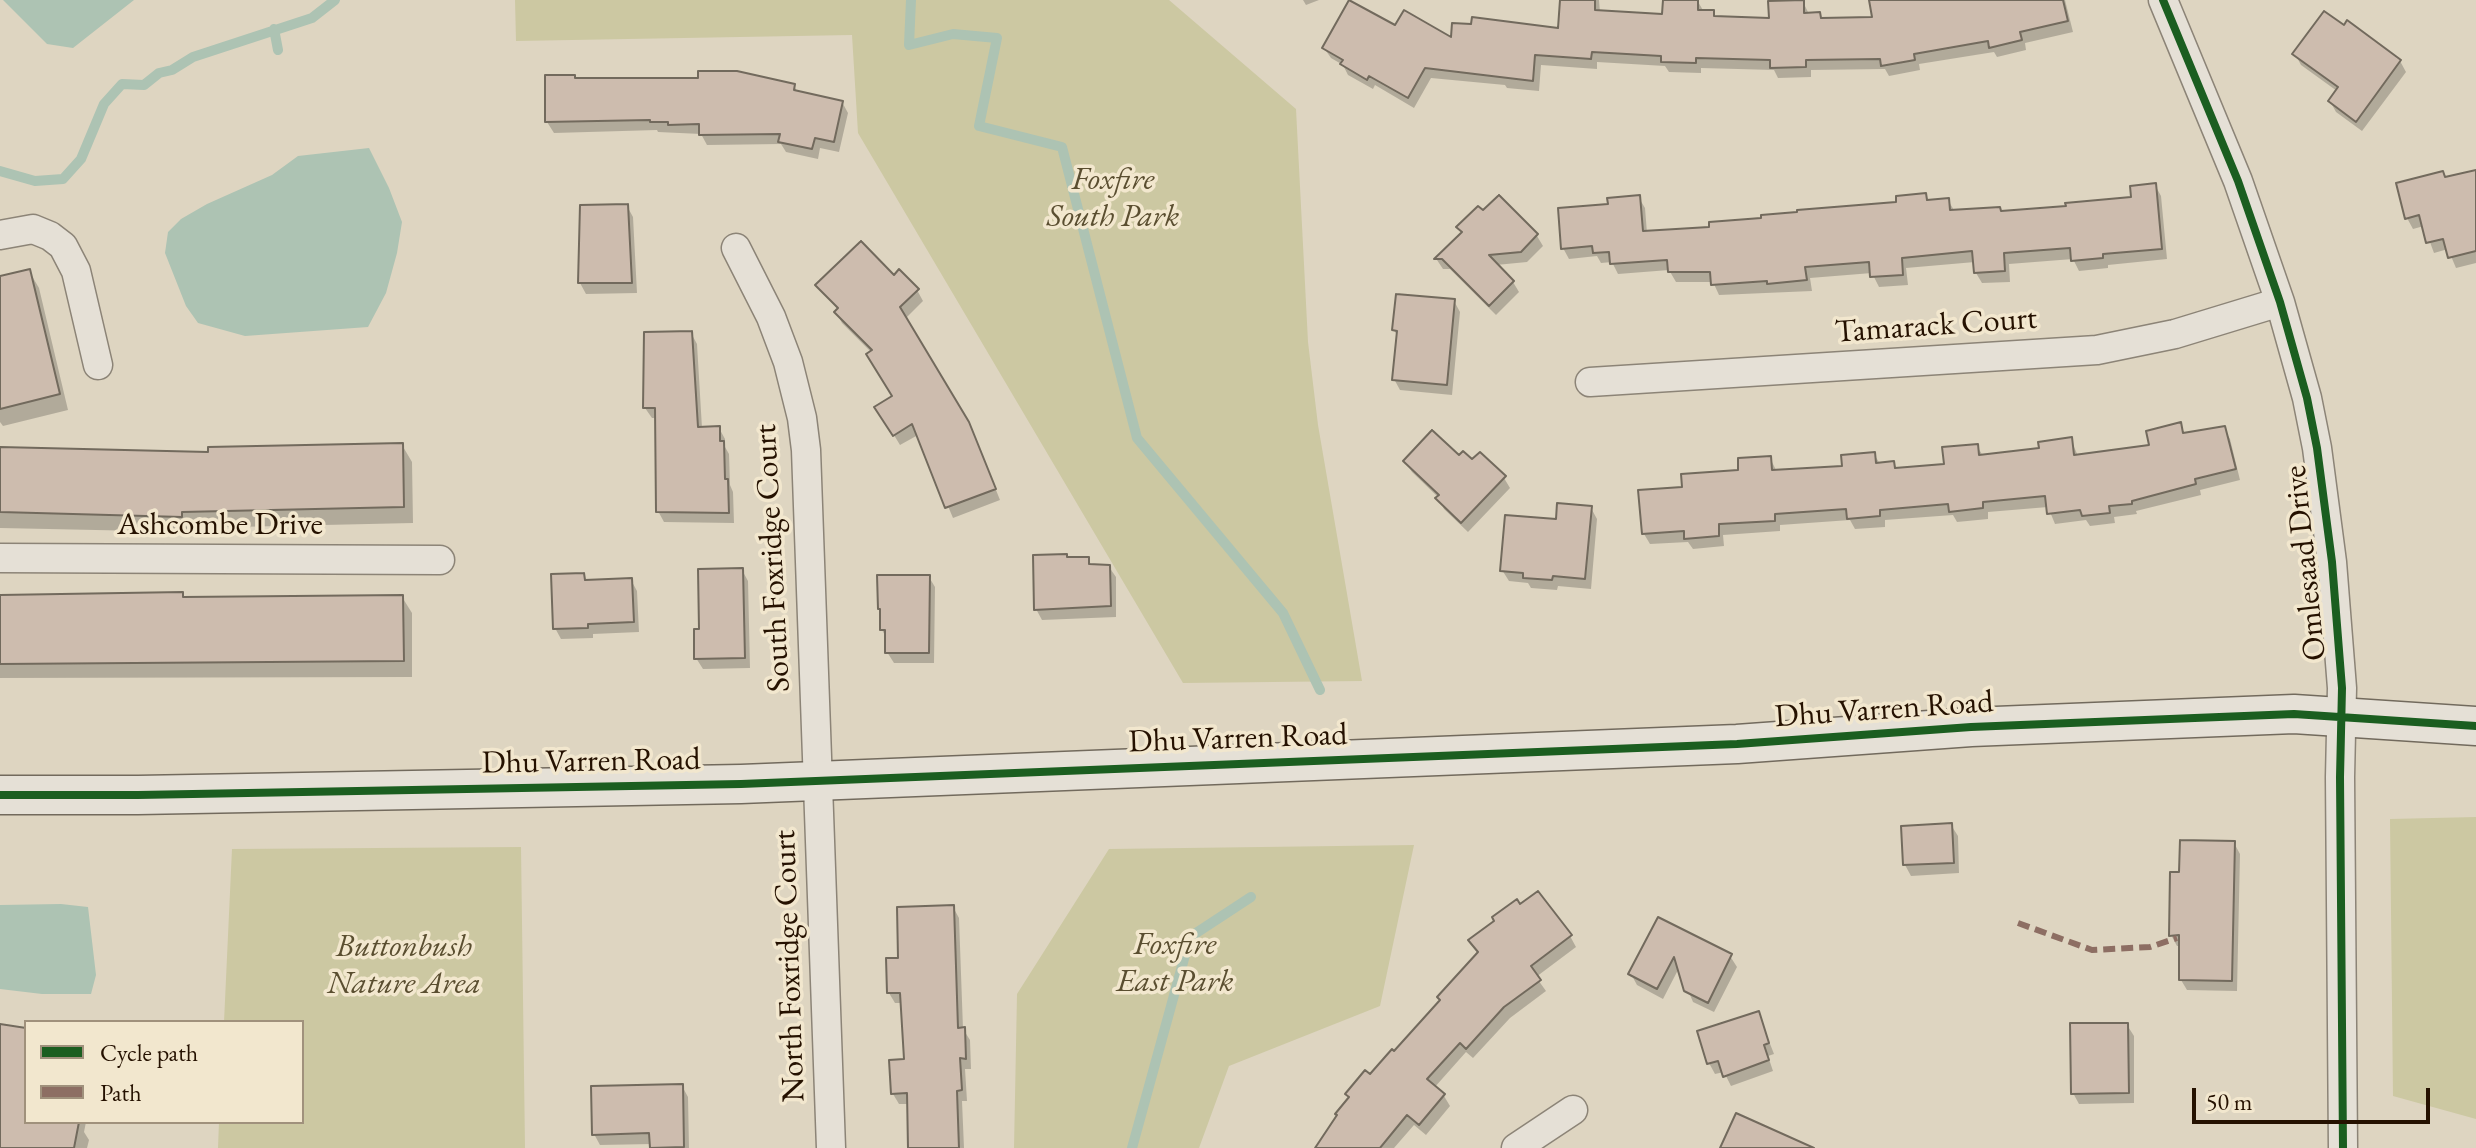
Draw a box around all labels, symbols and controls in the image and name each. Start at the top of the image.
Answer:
park label: Foxfire South Park [1047,161,1179,236]
street label: Tamarack Court [1834,300,2038,352]
street label: South Foxridge Court [747,423,799,693]
street label: Omlesaad Drive [2277,463,2335,663]
street label: Ashcombe Drive [117,506,323,544]
street label: Dhu Varren Road [1773,683,1995,737]
street label: Dhu Varren Road [1128,716,1348,762]
street label: Dhu Varren Road [481,741,701,783]
street label: North Foxridge Court [766,829,814,1103]
park label: Foxfire East Park [1116,926,1234,1001]
park label: Buttonbush Nature Area [327,928,481,1003]
legend [24,1020,304,1124]
text: Cycle path [100,1037,198,1068]
scale bar [2196,1072,2434,1122]
text: Path [100,1077,142,1108]
text: 50 m [2206,1086,2253,1117]

